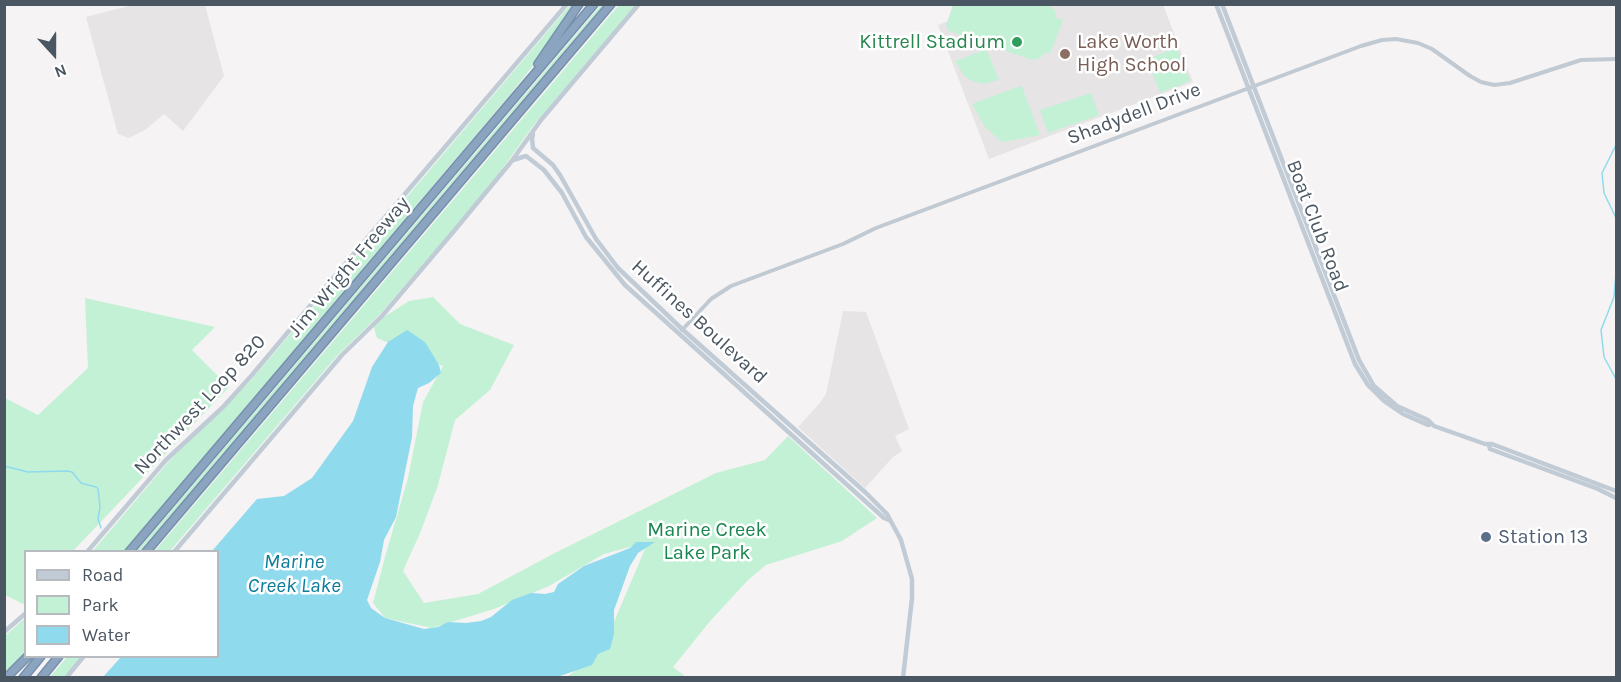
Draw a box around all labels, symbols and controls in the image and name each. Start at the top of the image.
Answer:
north arrow [24,24,84,84]
place label: Kittrell Stadium [859,30,1005,54]
place label: Lake Worth High School [1077,30,1186,77]
marker: Kittrell Stadium [1010,35,1024,49]
marker: Lake Worth High School [1058,47,1072,61]
text: N [52,60,69,82]
street label: Shadydell Drive [1064,78,1204,150]
street label: Boat Club Road [1281,157,1353,295]
street label: Jim Wright Freeway [283,192,415,342]
street label: Huffines Boulevard [626,255,772,389]
street label: Northwest Loop 820 [129,330,271,480]
park label: Marine Creek Lake Park [647,518,767,565]
place label: Station 13 [1498,525,1588,549]
marker: Station 13 [1479,530,1493,544]
water label: Marine Creek Lake [247,549,341,599]
legend [24,550,219,658]
text: Road [82,564,123,586]
text: Park [82,594,119,616]
text: Water [82,624,130,646]

